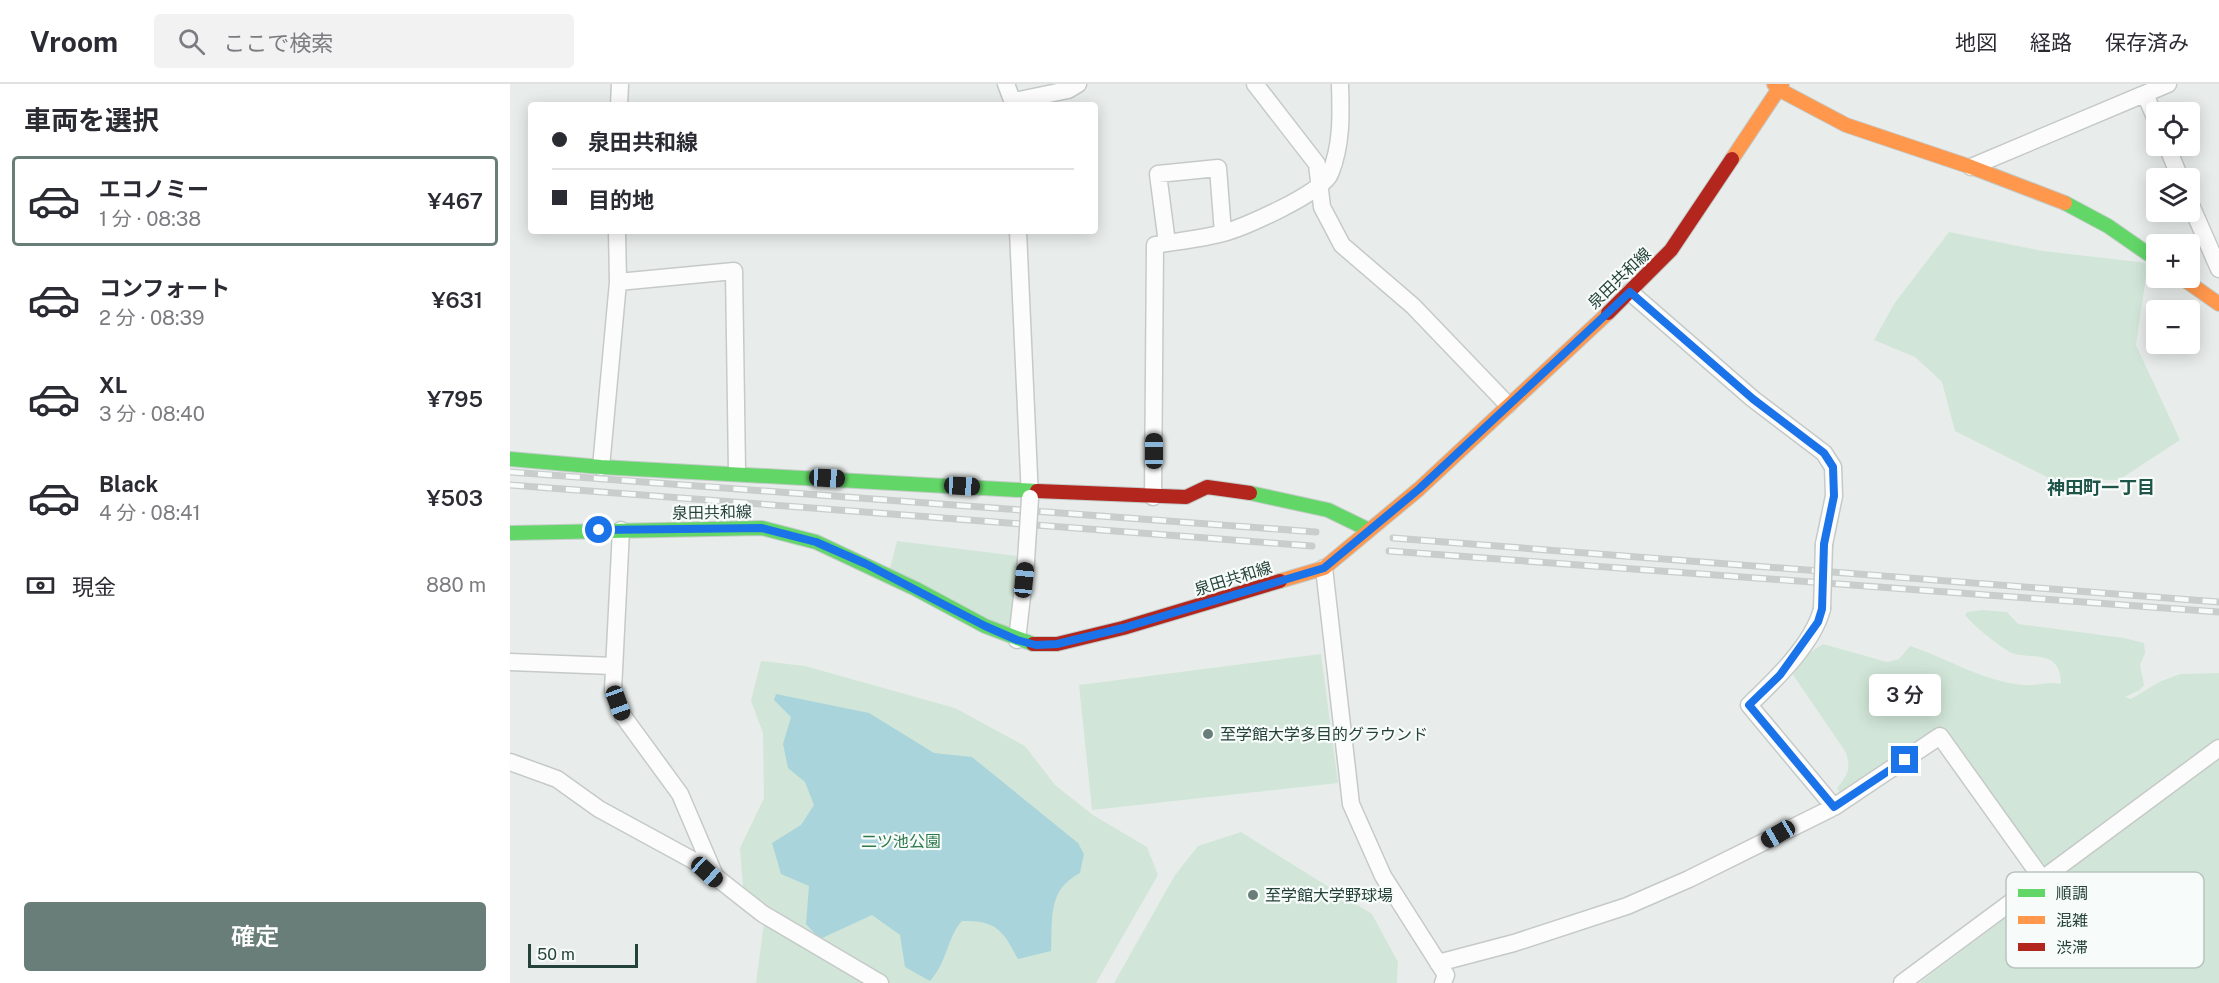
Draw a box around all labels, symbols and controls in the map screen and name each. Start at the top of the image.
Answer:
search box [154,14,574,68]
text: Vroom [30,25,118,58]
icon: search [175,25,208,58]
text: ここで検索 [223,30,333,56]
text: 地図 [1955,30,1997,55]
text: 経路 [2030,30,2072,55]
text: 保存済み [2105,30,2189,55]
map controls [2146,102,2200,354]
button: locate [2146,102,2200,156]
text: 車両を選択 [24,104,159,136]
text: 泉田共和線 [588,129,698,155]
button: layers [2146,168,2200,222]
icon: car [27,174,81,228]
text: エコノミー [99,176,209,202]
text: 目的地 [588,187,654,213]
text: ¥467 [428,188,483,214]
text: 1 分 · 08:38 [99,207,201,231]
button: + [2146,234,2200,288]
street label: 泉田共和線 [1584,244,1655,313]
icon: car [27,273,81,327]
text: コンフォート [99,275,230,301]
text: ¥631 [431,287,483,313]
button: − [2146,300,2200,354]
text: 2 分 · 08:39 [99,306,205,330]
icon: car [27,372,81,426]
text: XL [99,372,127,398]
text: ¥795 [427,386,483,412]
text: 3 分 · 08:40 [99,402,205,426]
car [1145,433,1163,469]
car [809,468,845,488]
icon: car [27,471,81,525]
text: Black [99,471,158,497]
car [944,476,980,496]
district label: 神田町一丁目 [2047,477,2155,498]
text: ¥503 [426,485,483,511]
text: 4 分 · 08:41 [99,501,201,525]
street label: 泉田共和線 [672,502,752,523]
route start [585,516,612,543]
street label: 泉田共和線 [1192,558,1274,599]
car [1013,561,1035,599]
icon: cash [24,569,57,602]
text: 880 m [426,573,486,597]
text: 現金 [72,574,116,600]
callout: 3 分 [1869,673,1941,715]
car [603,683,633,723]
text: 3 分 [1886,683,1924,707]
place label: 至学館大学多目的グラウンド [1220,725,1428,744]
marker: 至学館大学多目的グラウンド [1201,727,1215,741]
route end [1891,746,1918,773]
car [1758,817,1798,851]
park label: 二ツ池公園 [861,832,941,851]
car [688,853,726,891]
legend [2006,872,2204,968]
text: 順調 [2056,884,2088,903]
place label: 至学館大学野球場 [1265,886,1393,905]
marker: 至学館大学野球場 [1246,888,1260,902]
button: 確定 [24,902,486,971]
text: 混雑 [2056,911,2088,930]
text: 渋滞 [2056,938,2088,957]
scale bar [528,941,638,968]
text: 50 m [537,945,575,964]

